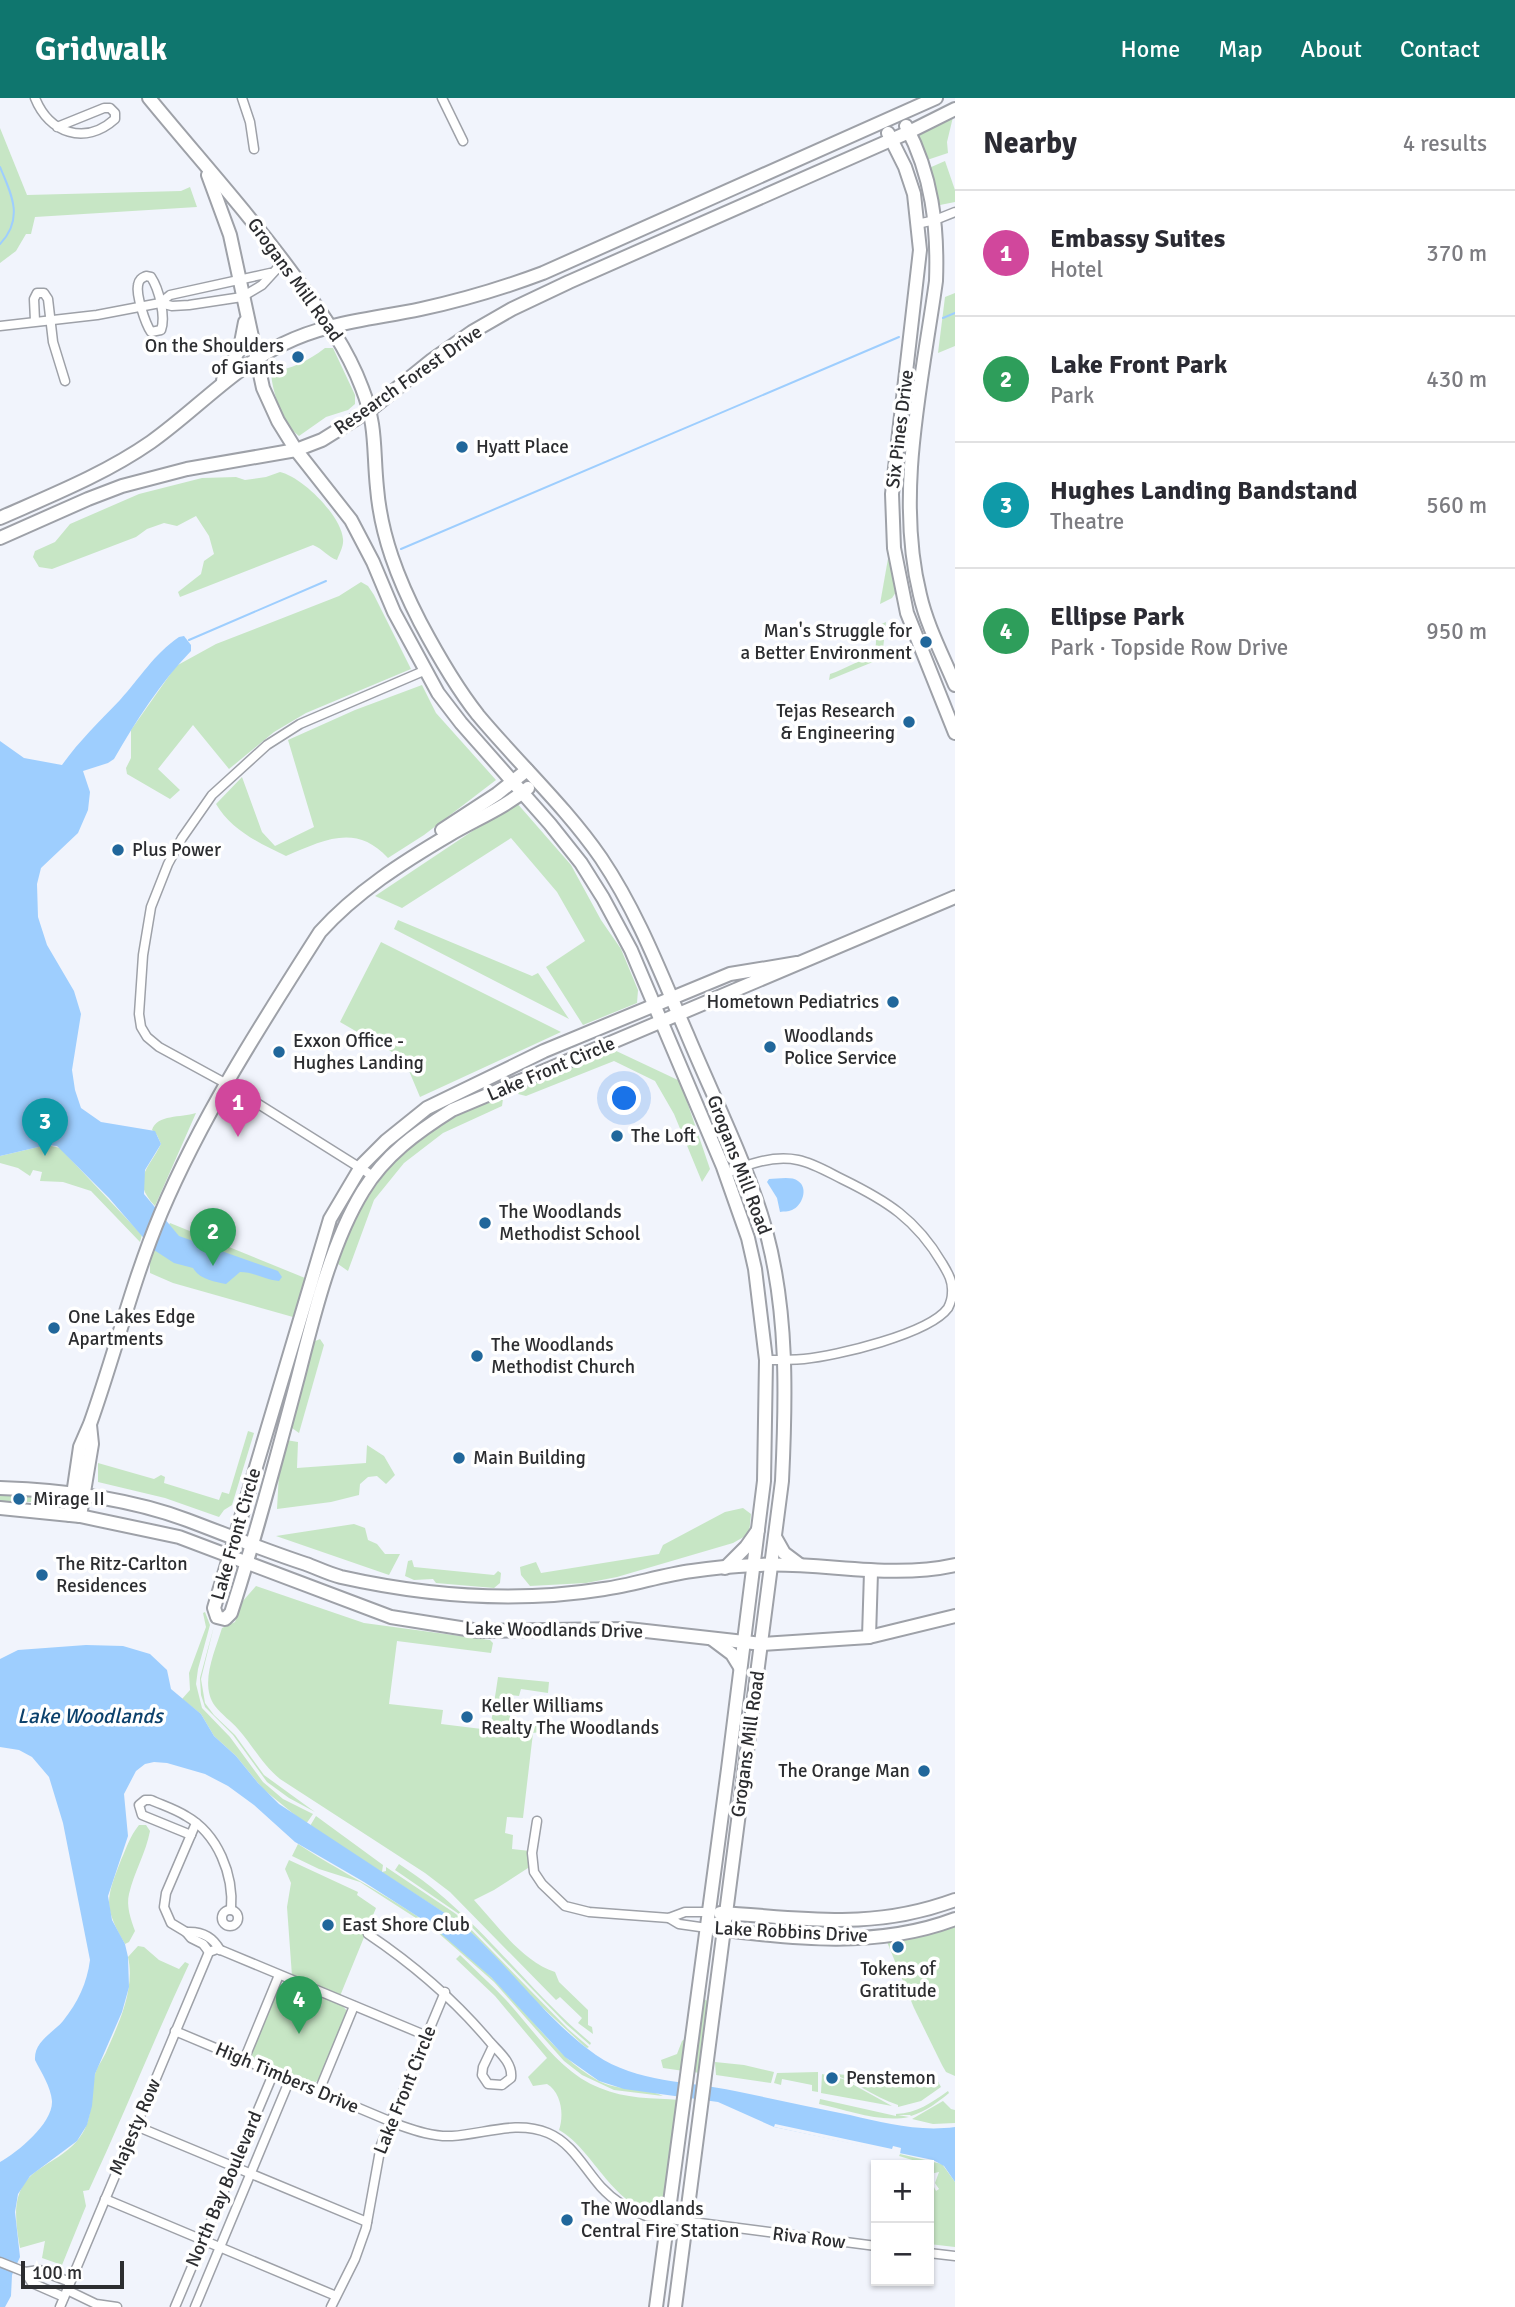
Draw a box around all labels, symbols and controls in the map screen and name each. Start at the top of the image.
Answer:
text: Gridwalk [35,29,167,70]
text: Home [1120,34,1180,64]
text: Map [1218,34,1263,64]
text: About [1301,34,1362,64]
text: Contact [1400,34,1480,64]
text: Nearby [983,125,1077,162]
text: 4 results [1403,129,1487,158]
street label: Grogans Mill Road [242,213,348,347]
text: Embassy Suites [1050,223,1225,255]
text: 1 [1000,239,1012,268]
text: 370 m [1426,239,1487,268]
text: Hotel [1050,255,1103,284]
street label: Research Forest Drive [329,320,487,440]
place label: On the Shoulders of Giants [145,334,284,380]
marker: On the Shoulders of Giants [290,349,306,365]
text: Lake Front Park [1050,349,1227,381]
text: 2 [1000,365,1012,394]
text: 430 m [1426,365,1487,394]
street label: Six Pines Drive [881,368,919,490]
text: Park [1050,381,1094,410]
place label: Hyatt Place [476,435,569,459]
marker: Hyatt Place [454,439,470,455]
text: Hughes Landing Bandstand [1050,475,1357,507]
text: 3 [1000,491,1012,520]
text: 560 m [1426,491,1487,520]
text: Theatre [1050,507,1124,536]
text: Ellipse Park [1050,601,1185,633]
text: 4 [1000,617,1012,646]
text: 950 m [1426,617,1487,646]
place label: Man's Struggle for a Better Environment [740,619,912,665]
text: Park · Topside Row Drive [1050,633,1288,662]
marker: Man's Struggle for a Better Environment [918,634,934,650]
place label: Tejas Research & Engineering [776,699,895,745]
marker: Tejas Research & Engineering [901,714,917,730]
place label: Plus Power [132,838,221,862]
marker: Plus Power [110,842,126,858]
place label: Hometown Pediatrics [706,990,879,1014]
marker: Hometown Pediatrics [885,994,901,1010]
place label: Woodlands Police Service [784,1024,897,1070]
place label: Exxon Office - Hughes Landing [293,1029,424,1075]
street label: Lake Front Circle [483,1031,619,1107]
marker: Woodlands Police Service [762,1039,778,1055]
marker: Exxon Office - Hughes Landing [271,1044,287,1060]
pin: 1 [215,1079,261,1137]
your location [607,1081,641,1115]
street label: Grogans Mill Road [701,1092,777,1238]
pin: 3 [22,1098,68,1156]
place label: The Loft [631,1124,696,1148]
marker: The Loft [609,1128,625,1144]
place label: The Woodlands Methodist School [499,1200,640,1246]
pin: 2 [190,1208,236,1266]
marker: The Woodlands Methodist School [477,1215,493,1231]
place label: One Lakes Edge Apartments [68,1305,195,1351]
marker: One Lakes Edge Apartments [46,1320,62,1336]
place label: The Woodlands Methodist Church [491,1333,635,1379]
marker: The Woodlands Methodist Church [469,1348,485,1364]
place label: Main Building [473,1446,586,1470]
marker: Main Building [451,1450,467,1466]
street label: Lake Front Circle [206,1465,266,1603]
place label: Mirage II [33,1487,105,1511]
marker: Mirage II [11,1491,27,1507]
place label: The Ritz-Carlton Residences [56,1552,188,1598]
marker: The Ritz-Carlton Residences [34,1567,50,1583]
street label: Lake Woodlands Drive [465,1616,643,1644]
street label: Grogans Mill Road [726,1669,770,1819]
place label: Keller Williams Realty The Woodlands [481,1694,659,1740]
water label: Lake Woodlands [17,1703,164,1729]
marker: Keller Williams Realty The Woodlands [459,1709,475,1725]
place label: The Orange Man [778,1759,910,1783]
marker: The Orange Man [916,1763,932,1779]
place label: East Shore Club [342,1913,470,1937]
street label: Lake Robbins Drive [714,1916,868,1948]
marker: East Shore Club [320,1917,336,1933]
marker: Tokens of Gratitude [890,1939,906,1955]
place label: Tokens of Gratitude [860,1957,937,2003]
pin: 4 [276,1976,322,2034]
street label: Lake Front Circle [368,2022,442,2158]
street label: High Timbers Drive [212,2037,362,2119]
place label: Penstemon [846,2066,936,2090]
marker: Penstemon [824,2070,840,2086]
street label: Majesty Row [104,2075,166,2179]
street label: North Bay Boulevard [180,2107,268,2271]
map controls [871,2160,934,2286]
button: + [871,2160,934,2223]
place label: The Woodlands Central Fire Station [581,2197,739,2243]
marker: The Woodlands Central Fire Station [559,2212,575,2228]
street label: Riva Row [771,2222,847,2254]
button: − [871,2223,934,2286]
scale bar [21,2258,124,2290]
text: 100 m [32,2261,82,2285]

